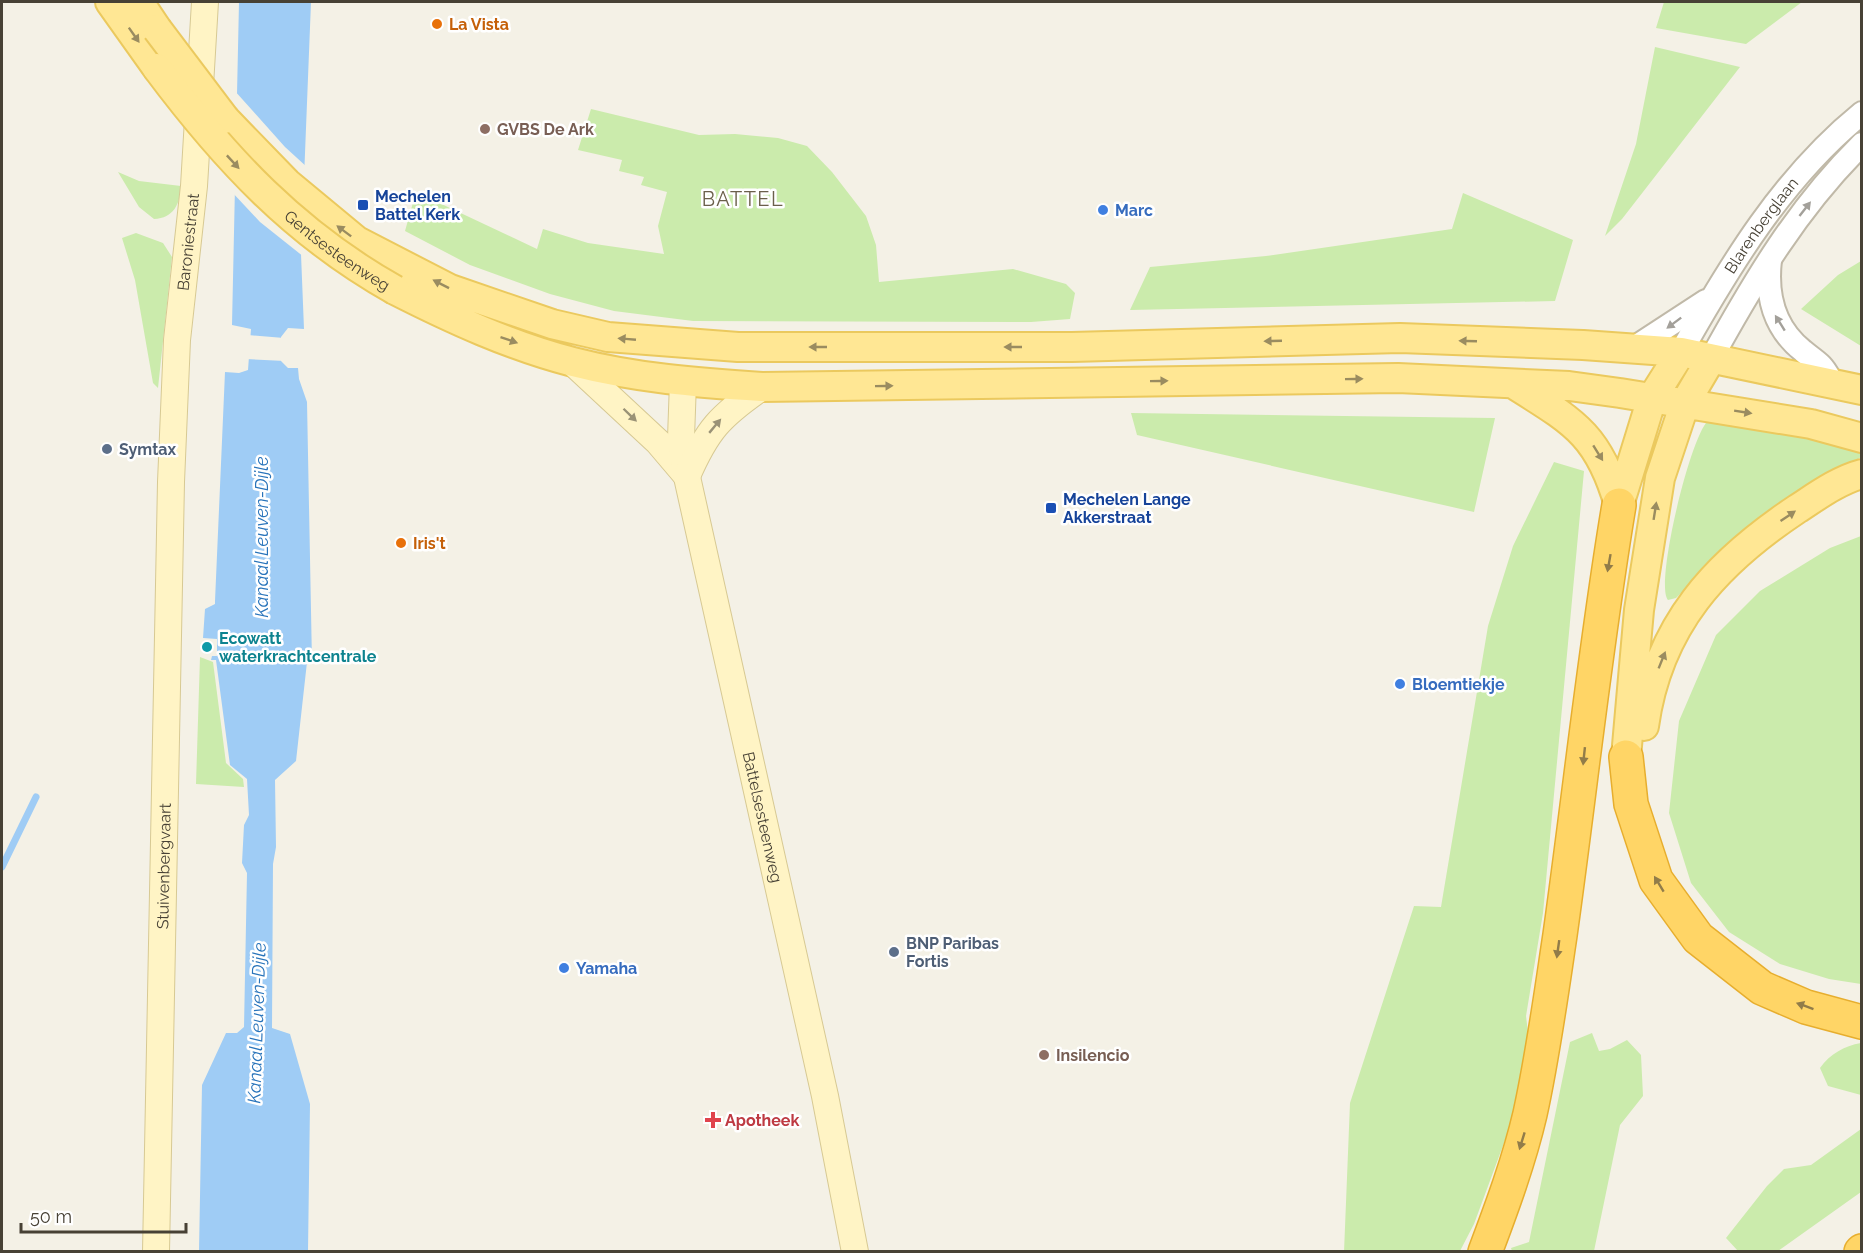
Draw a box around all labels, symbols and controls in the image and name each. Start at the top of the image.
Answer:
place label: La Vista [449,15,509,34]
marker: La Vista [430,17,444,31]
one-way arrow [128,26,140,42]
place label: GVBS De Ark [497,120,594,139]
marker: GVBS De Ark [478,122,492,136]
one-way arrow [226,155,240,169]
street label: Blarenberglaan [1721,174,1802,277]
place label: Mechelen Battel Kerk [375,187,460,224]
district label: BATTEL [702,187,784,211]
street label: Baroniestraat [174,192,203,292]
marker: Mechelen Battel Kerk [356,198,370,212]
place label: Marc [1115,201,1153,220]
one-way arrow [1798,201,1810,216]
marker: Marc [1096,203,1110,217]
street label: Gentsesteenweg [280,206,393,295]
one-way arrow [337,226,352,238]
one-way arrow [432,280,449,289]
one-way arrow [1774,315,1785,331]
one-way arrow [1666,317,1681,329]
one-way arrow [618,334,637,344]
one-way arrow [500,336,518,346]
one-way arrow [1264,336,1283,346]
one-way arrow [1459,336,1478,345]
one-way arrow [809,342,828,352]
one-way arrow [1004,342,1023,352]
one-way arrow [1344,374,1363,383]
one-way arrow [1149,377,1168,386]
one-way arrow [874,381,893,391]
one-way arrow [623,408,637,422]
one-way arrow [1734,408,1753,417]
one-way arrow [708,418,721,433]
place label: Symtax [119,440,177,459]
marker: Symtax [100,442,114,456]
one-way arrow [1592,445,1603,461]
water label: Kanaal Leuven-Dijle [251,456,272,618]
place label: Mechelen Lange Akkerstraat [1063,490,1191,527]
marker: Mechelen Lange Akkerstraat [1044,501,1058,515]
one-way arrow [1651,502,1660,521]
one-way arrow [1780,511,1796,522]
place label: Iris't [413,534,446,553]
marker: Iris't [394,536,408,550]
one-way arrow [1605,553,1614,572]
place label: Ecowatt waterkrachtcentrale [219,629,377,666]
marker: Ecowatt waterkrachtcentrale [200,640,214,654]
one-way arrow [1658,651,1667,669]
place label: Bloemtiekje [1412,675,1505,694]
marker: Bloemtiekje [1393,677,1407,691]
one-way arrow [1579,746,1589,765]
street label: Battelsesteenweg [739,750,786,885]
street label: Stuivenbergvaart [153,802,175,929]
one-way arrow [1654,875,1665,892]
place label: BNP Paribas Fortis [906,934,999,971]
one-way arrow [1553,940,1562,959]
water label: Kanaal Leuven-Dijle [243,942,270,1104]
marker: BNP Paribas Fortis [887,945,901,959]
place label: Yamaha [576,959,637,978]
marker: Yamaha [557,961,571,975]
one-way arrow [1796,1000,1814,1010]
place label: Insilencio [1056,1046,1130,1065]
marker: Insilencio [1037,1048,1051,1062]
place label: Apotheek [725,1111,799,1130]
marker: Apotheek [706,1113,720,1127]
one-way arrow [1517,1132,1526,1150]
scale bar [21,1196,186,1234]
text: 50 m [30,1206,72,1227]

